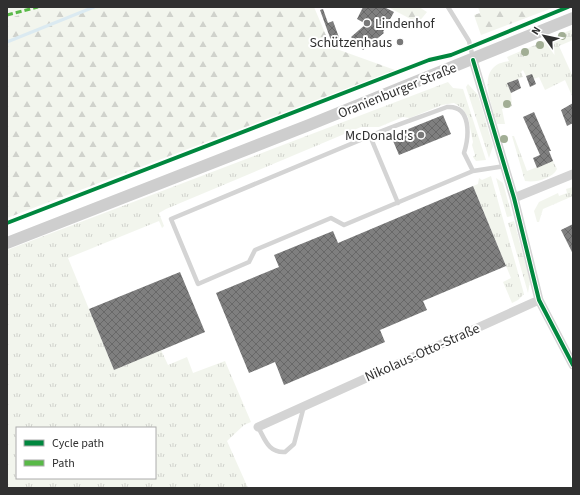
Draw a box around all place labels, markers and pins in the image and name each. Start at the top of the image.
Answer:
place label: Lindenhof [375,14,435,34]
marker: Lindenhof [362,18,372,28]
place label: Schützenhaus [310,33,392,53]
marker: Schützenhaus [395,37,405,47]
place label: McDonald's [345,126,413,146]
marker: McDonald's [416,130,426,140]

